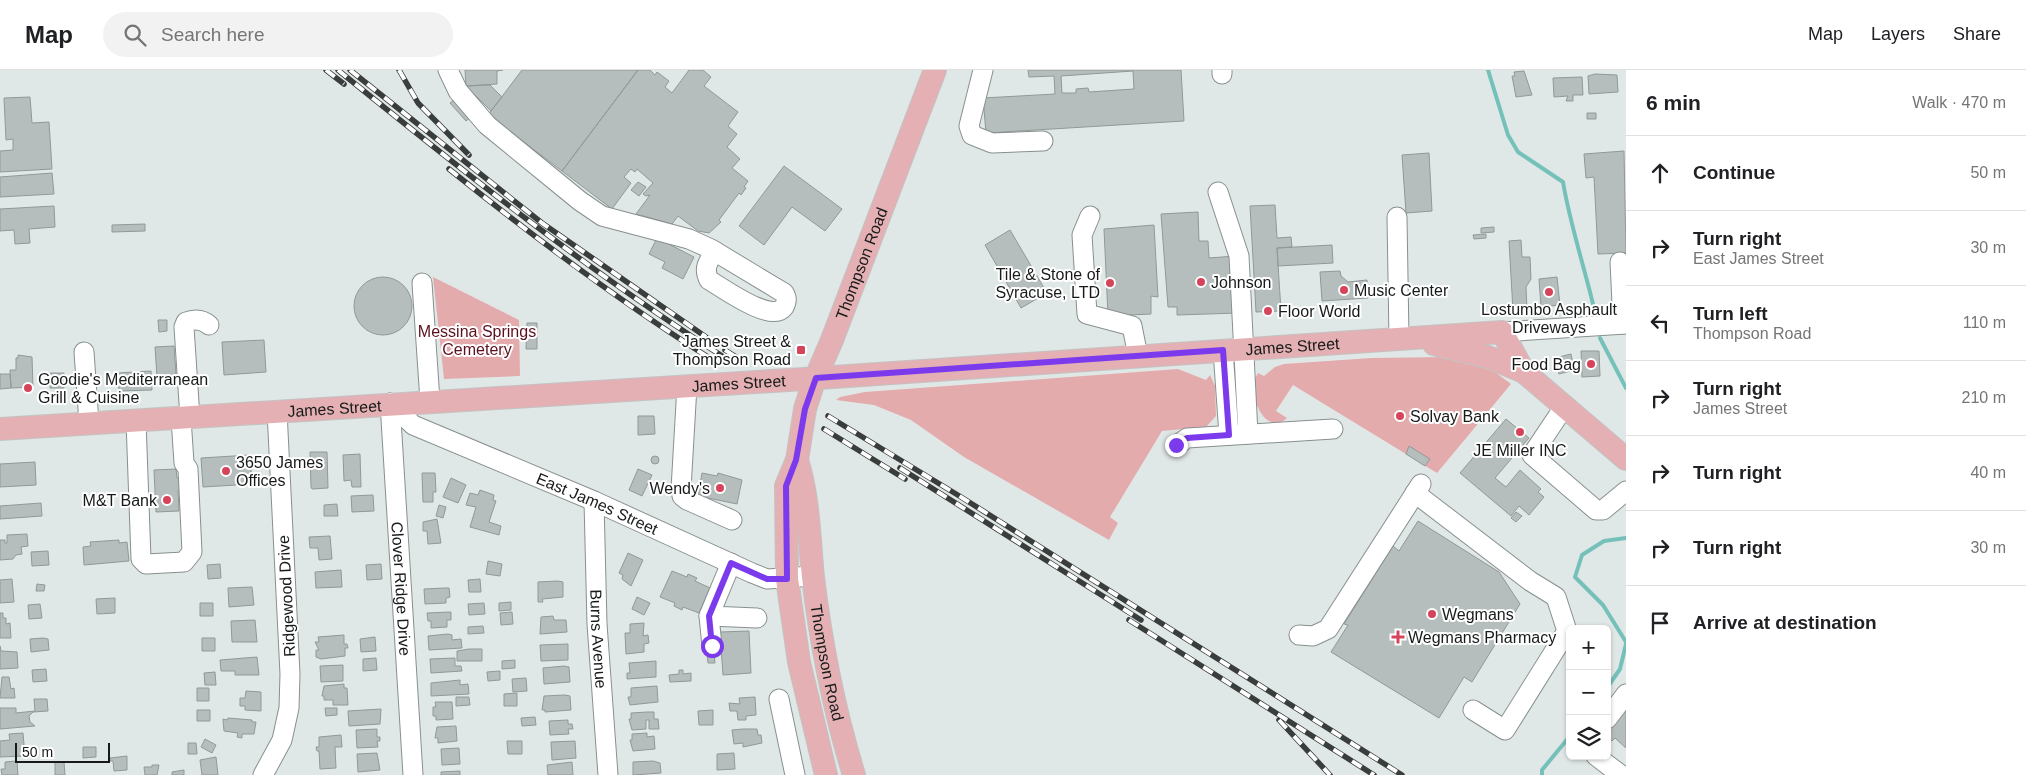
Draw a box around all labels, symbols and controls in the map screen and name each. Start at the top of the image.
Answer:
search box [103,12,453,57]
text: Map [25,21,73,48]
icon: search [121,21,149,49]
text: Search here [161,24,265,45]
text: Map [1808,24,1843,44]
text: Layers [1871,24,1925,44]
text: Share [1953,24,2001,44]
text: 6 min [1646,91,1701,114]
text: Walk · 470 m [1912,94,2006,111]
icon: ahead [1646,159,1674,187]
text: Continue [1693,162,1775,183]
text: 50 m [1970,164,2006,181]
street label: Thompson Road [833,205,891,322]
text: Turn right [1693,228,1781,249]
icon: right [1646,234,1674,262]
text: 30 m [1970,239,2006,256]
text: East James Street [1693,250,1824,267]
place label: Tile & Stone of Syracuse, LTD [995,266,1101,301]
place label: Johnson [1211,274,1272,291]
marker: Johnson [1195,276,1207,288]
marker: Tile & Stone of Syracuse, LTD [1104,277,1116,289]
place label: Music Center [1354,282,1449,299]
marker: Music Center [1338,284,1350,296]
marker: Lostumbo Asphault Driveways [1543,286,1555,298]
place label: Lostumbo Asphault Driveways [1481,301,1618,336]
place label: Floor World [1278,303,1360,320]
text: Turn left [1693,303,1768,324]
marker: Floor World [1262,305,1274,317]
icon: left [1646,309,1674,337]
text: 110 m [1963,314,2006,331]
park label: Messina Springs Cemetery [418,323,536,358]
text: Thompson Road [1693,325,1811,342]
place label: James Street & Thompson Road [673,333,791,368]
street label: James Street [1245,335,1341,358]
marker: James Street & Thompson Road [795,344,807,356]
place label: Food Bag [1512,356,1581,373]
marker: Food Bag [1585,358,1597,370]
place label: Goodie's Mediterranean Grill & Cuisine [38,371,208,406]
street label: James Street [691,372,787,395]
text: Turn right [1693,378,1781,399]
marker: Goodie's Mediterranean Grill & Cuisine [22,382,34,394]
icon: right [1646,384,1674,412]
text: 210 m [1962,389,2006,406]
street label: James Street [287,397,383,420]
text: James Street [1693,400,1787,417]
place label: Solvay Bank [1410,408,1500,425]
marker: Solvay Bank [1394,410,1406,422]
marker: JE Miller INC [1514,426,1526,438]
route end [1165,434,1188,457]
place label: JE Miller INC [1473,442,1567,459]
place label: 3650 James Offices [236,454,323,489]
icon: right [1646,459,1674,487]
text: Turn right [1693,462,1781,483]
text: 40 m [1970,464,2006,481]
marker: 3650 James Offices [220,465,232,477]
street label: East James Street [534,470,661,538]
place label: Wendy's [649,480,710,497]
marker: Wendy's [714,482,726,494]
place label: M&T Bank [83,492,158,509]
marker: M&T Bank [161,494,173,506]
street label: Clover Ridge Drive [388,521,414,656]
icon: right [1646,534,1674,562]
street label: Ridgewood Drive [275,535,298,657]
text: Turn right [1693,537,1781,558]
text: 30 m [1970,539,2006,556]
street label: Burns Avenue [587,589,610,689]
street label: Thompson Road [808,603,847,723]
place label: Wegmans [1442,606,1514,623]
marker: Wegmans [1426,608,1438,620]
icon: arrive [1646,609,1674,637]
text: Arrive at destination [1693,612,1877,633]
map controls [1566,625,1611,760]
button: + [1566,625,1611,670]
place label: Wegmans Pharmacy [1408,629,1556,646]
marker: Wegmans Pharmacy [1392,631,1404,643]
route start [701,635,724,658]
button: − [1566,670,1611,715]
button: layers [1566,715,1611,760]
scale bar [15,740,110,763]
text: 50 m [22,744,53,760]

